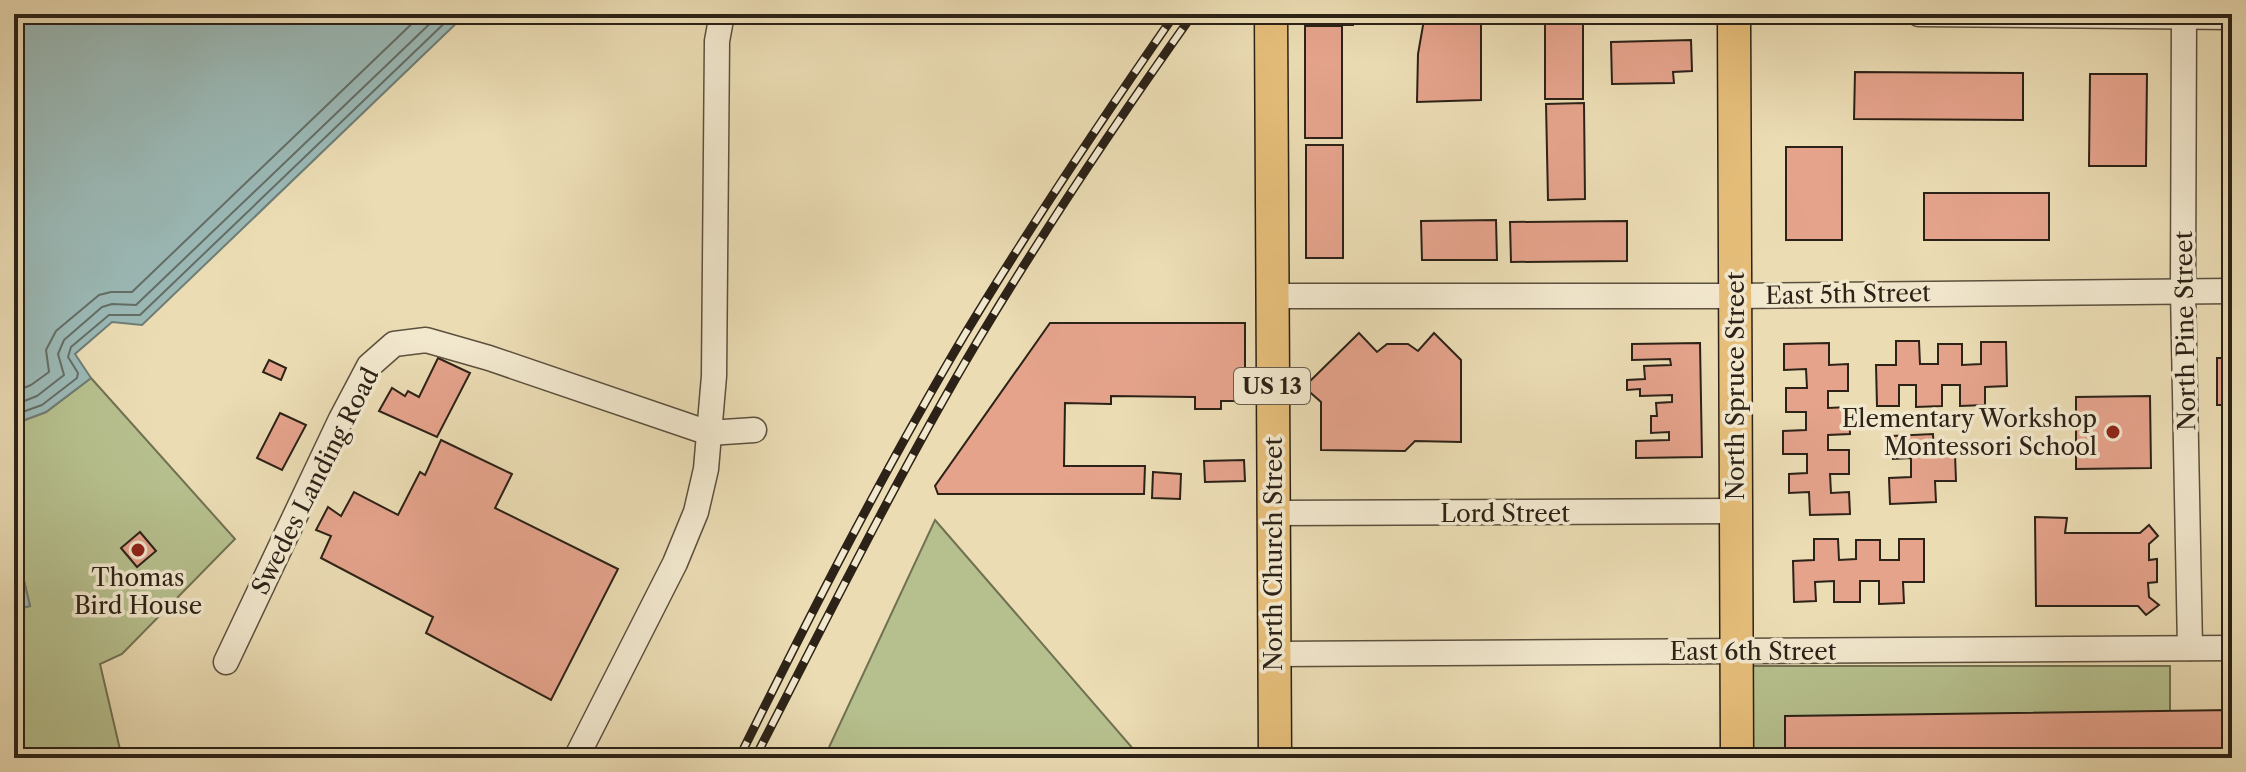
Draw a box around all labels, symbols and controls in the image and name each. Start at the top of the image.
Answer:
street label: North Pine Street [2169,230,2201,431]
street label: North Spruce Street [1721,271,1750,500]
street label: East 5th Street [1765,278,1931,310]
street label: Swedes Landing Road [245,362,385,599]
road number: US 13 [1234,368,1310,404]
place label: Elementary Workshop Montessori School [1842,404,2097,461]
marker: Elementary Workshop Montessori School [2104,423,2122,441]
street label: North Church Street [1259,436,1288,671]
street label: Lord Street [1440,499,1570,528]
marker: Thomas Bird House [129,541,147,559]
place label: Thomas Bird House [74,563,202,620]
street label: East 6th Street [1670,637,1837,666]

